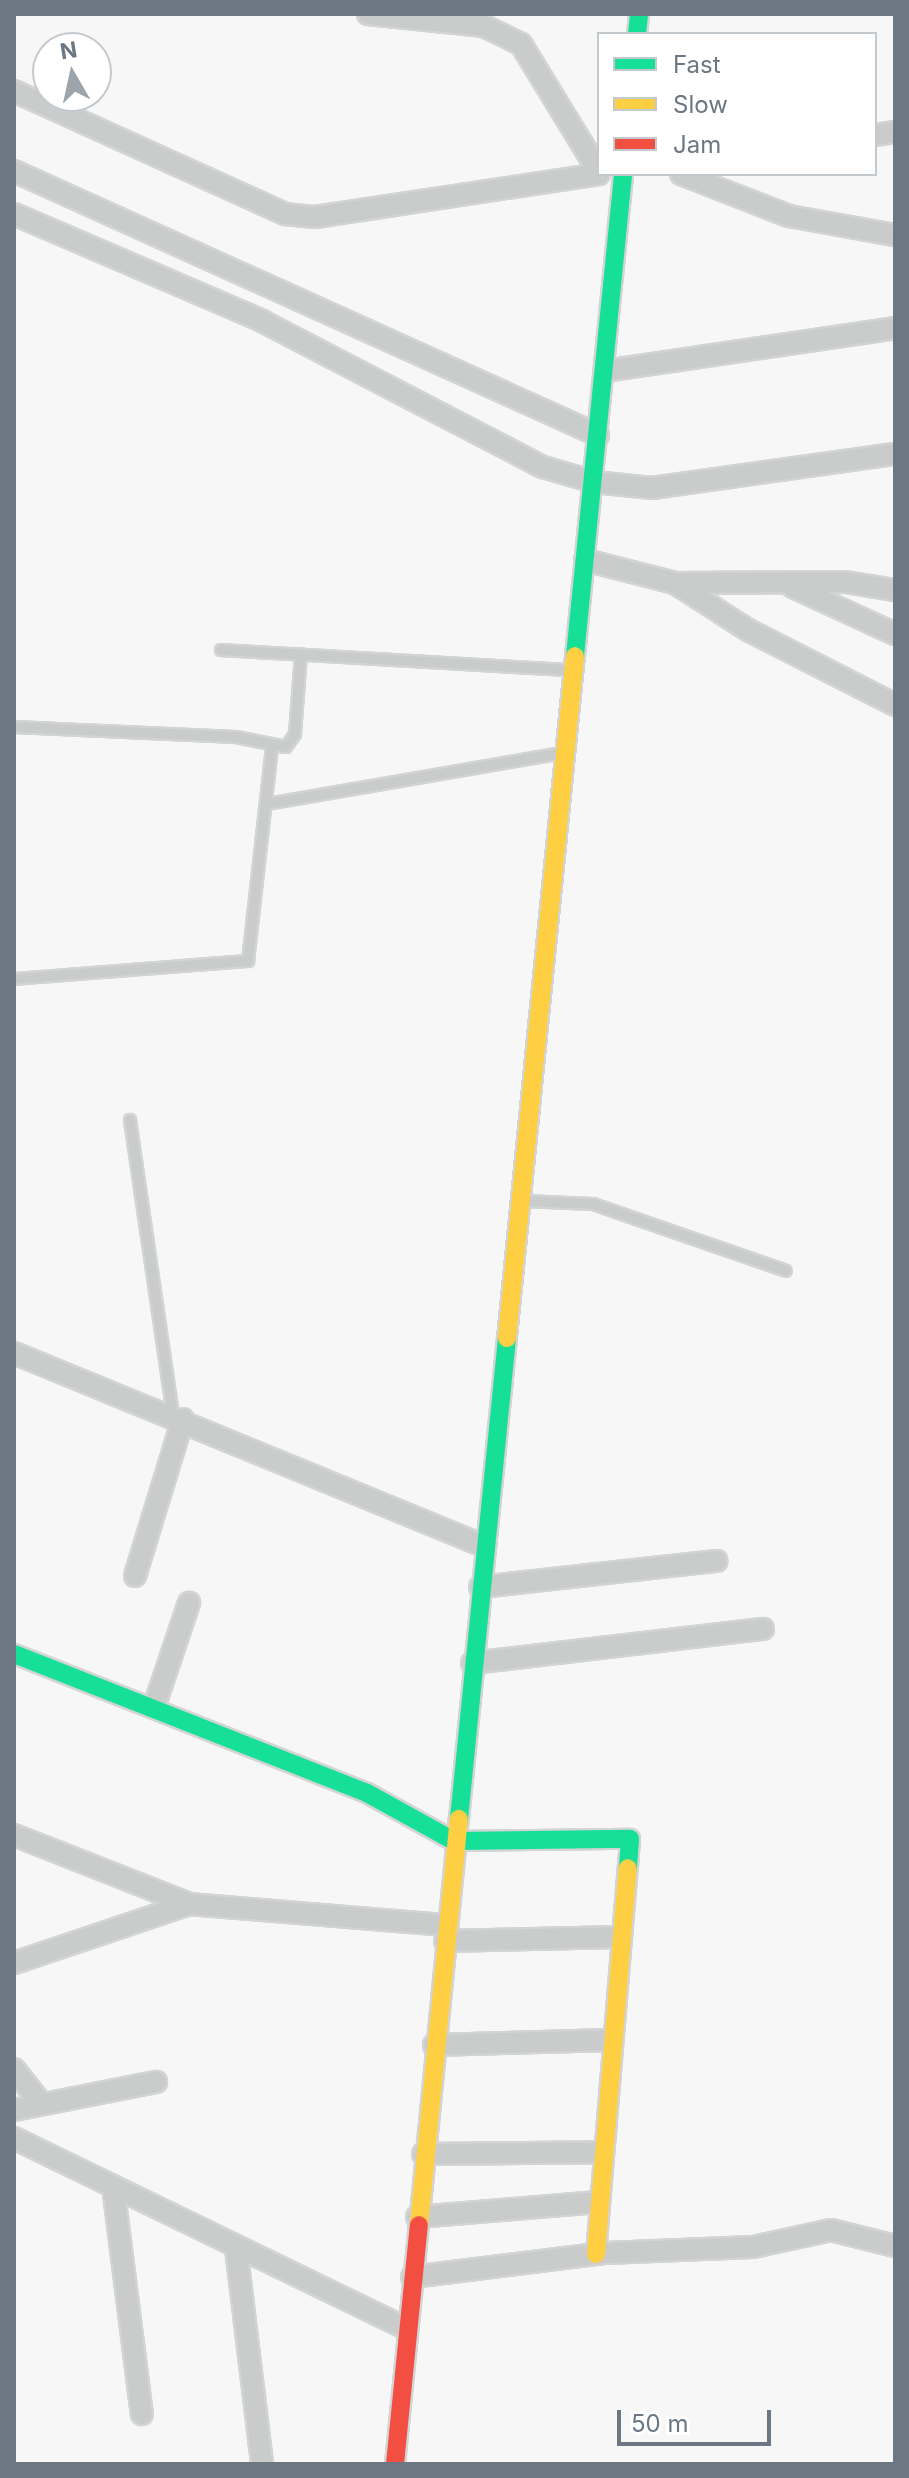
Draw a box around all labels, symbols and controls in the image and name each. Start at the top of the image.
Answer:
north arrow [32,32,112,112]
legend [597,32,877,176]
text: N [58,36,79,64]
text: Fast [673,50,721,79]
text: Slow [673,90,728,119]
text: Jam [673,130,721,159]
scale bar [621,2394,775,2444]
text: 50 m [631,2409,689,2438]

